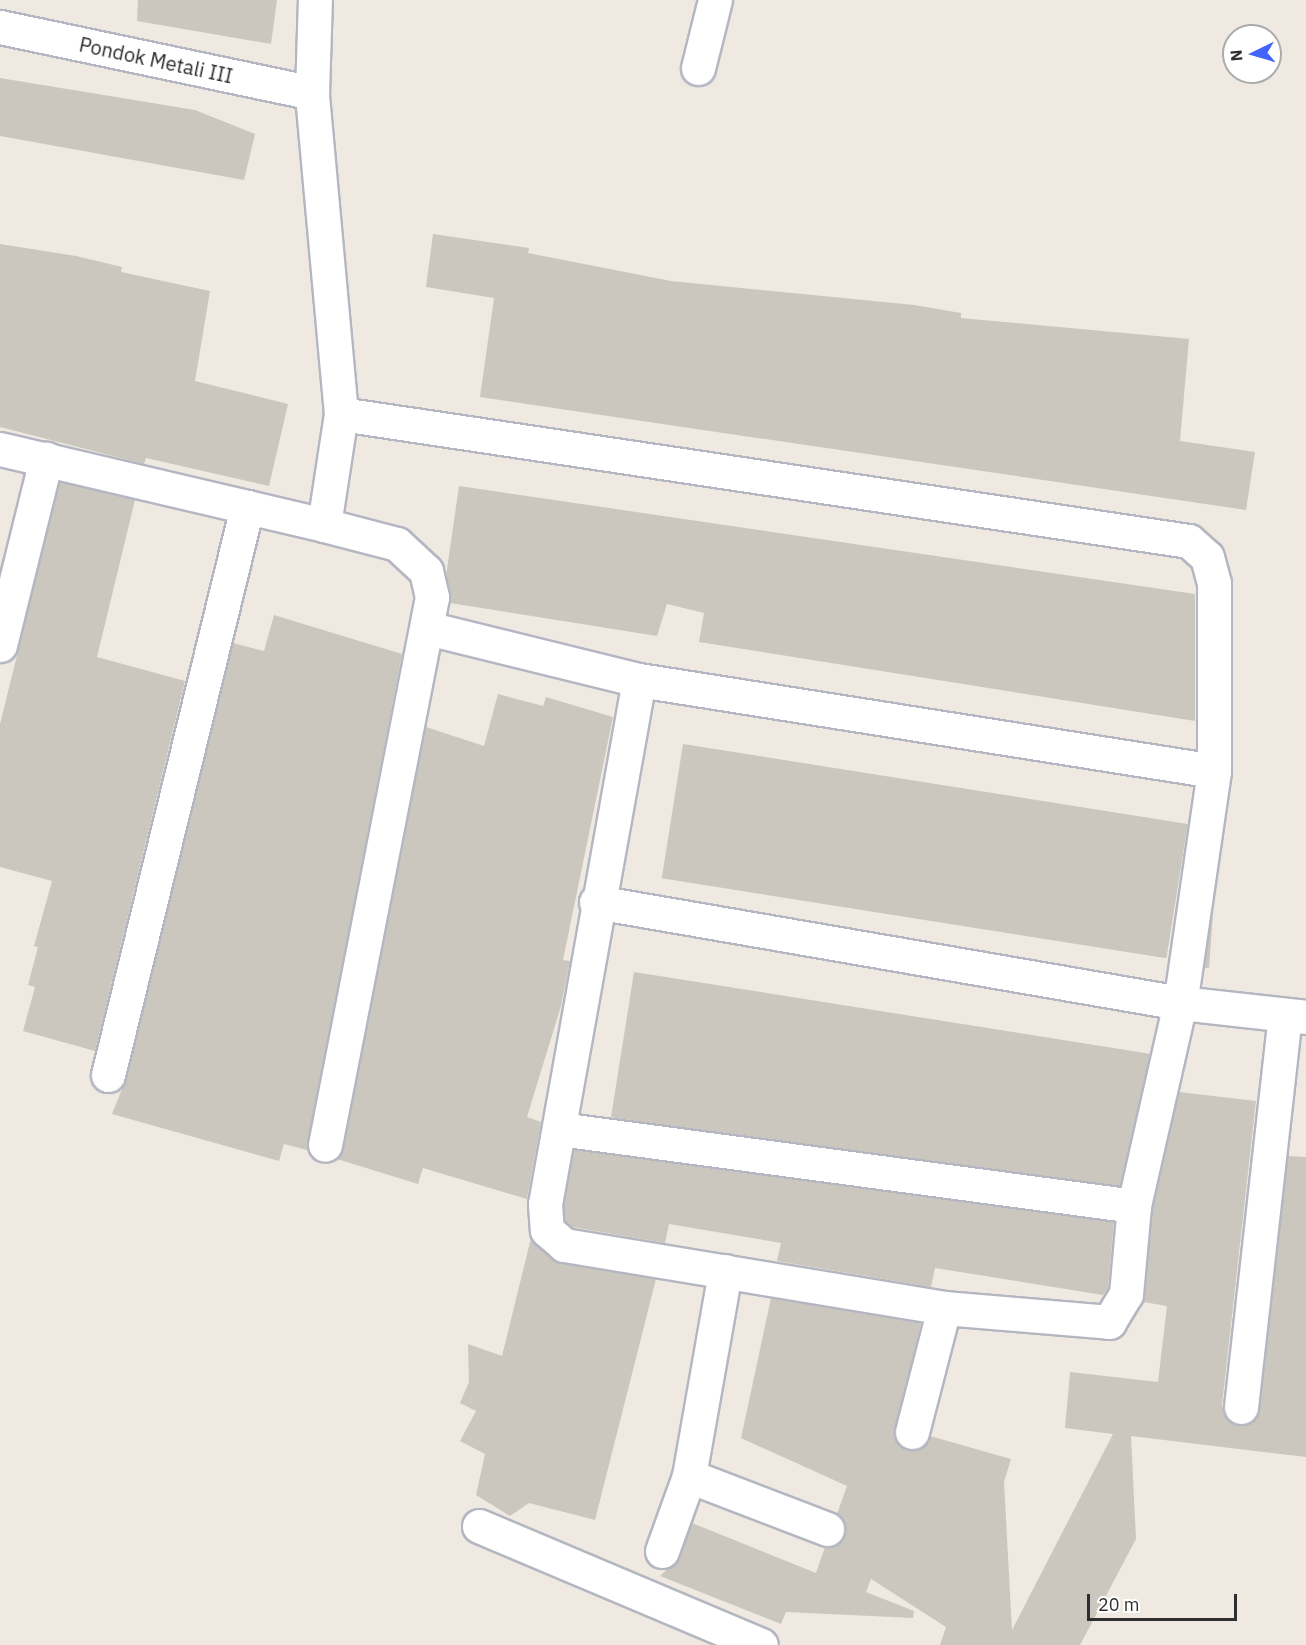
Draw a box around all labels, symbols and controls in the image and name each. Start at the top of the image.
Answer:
north arrow [1222,24,1282,84]
street label: Pondok Metali III [77,32,235,88]
text: N [1226,49,1247,62]
scale bar [1090,1582,1240,1620]
text: 20 m [1098,1593,1140,1616]

